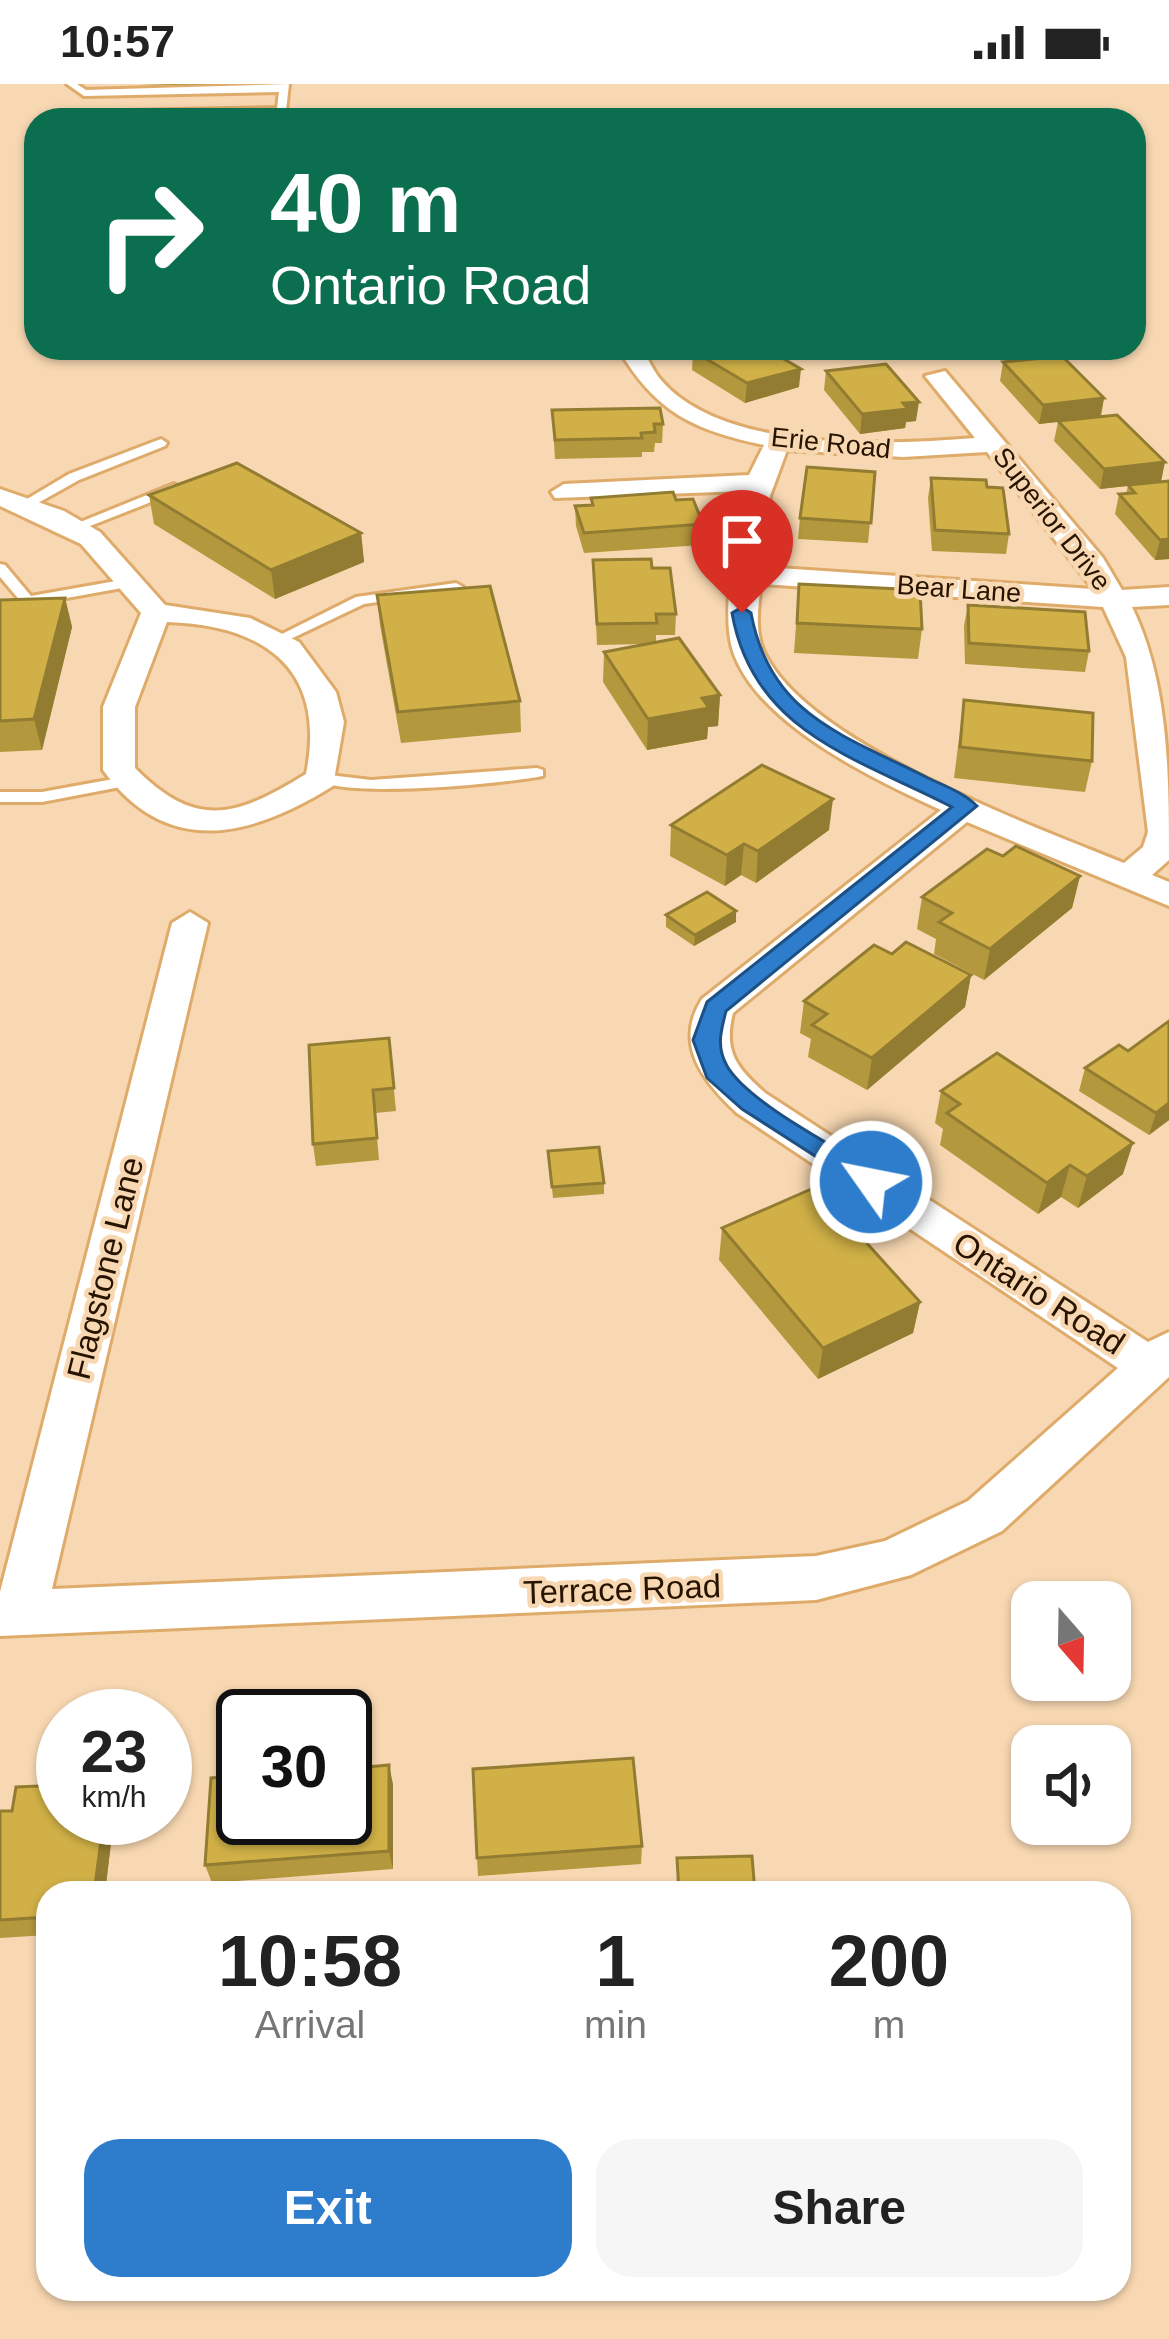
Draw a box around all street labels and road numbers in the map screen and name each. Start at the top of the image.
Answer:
street label: Erie Road [770,422,892,464]
street label: Superior Drive [987,442,1117,596]
street label: Bear Lane [896,570,1022,608]
street label: Flagstone Lane [60,1153,150,1383]
street label: Ontario Road [947,1224,1131,1362]
street label: Terrace Road [522,1567,722,1611]

